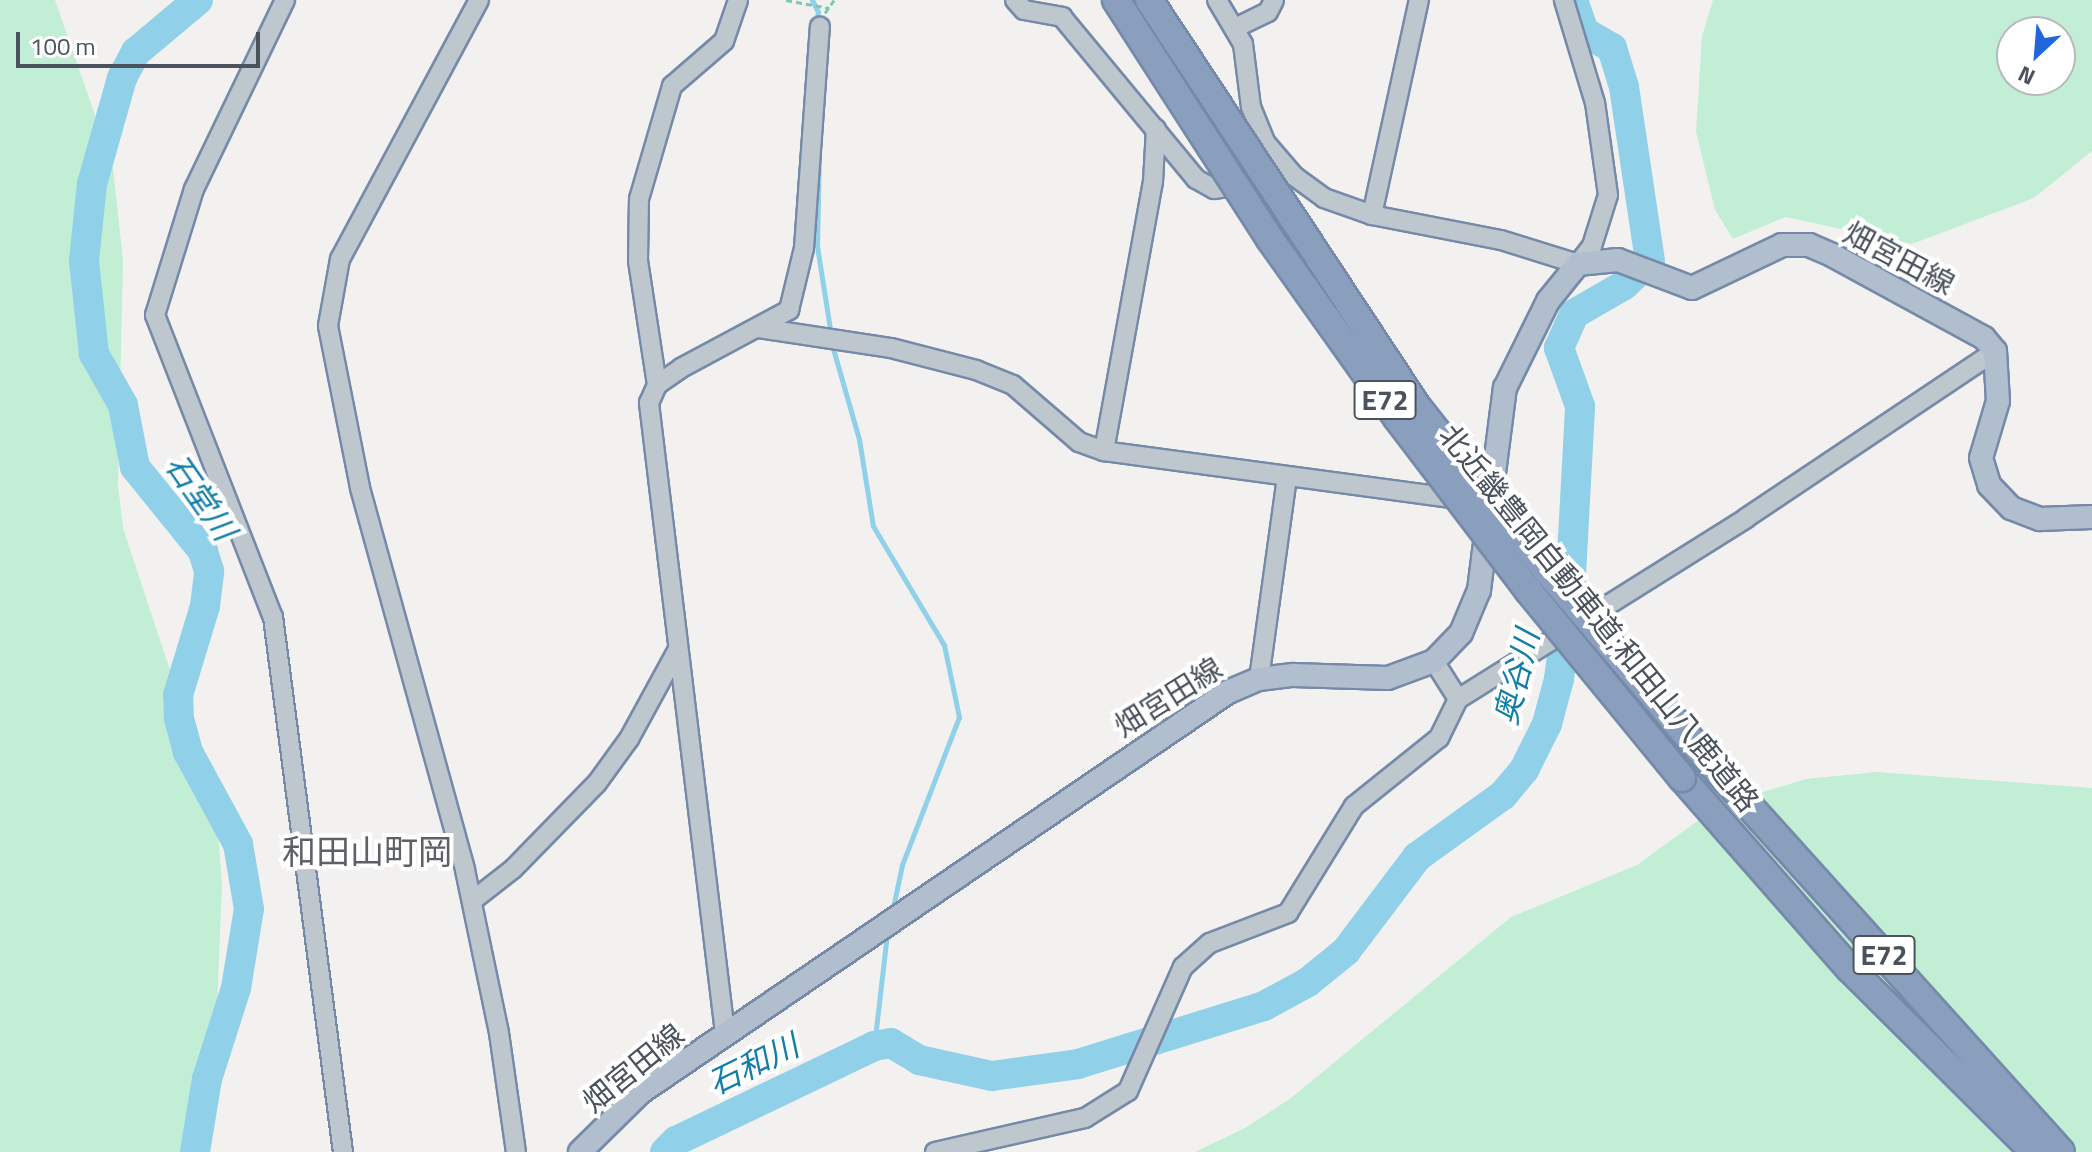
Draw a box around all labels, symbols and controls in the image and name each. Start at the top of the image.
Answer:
scale bar [20,16,264,66]
north arrow [1996,16,2076,96]
text: 100 m [30,28,96,64]
text: N [2012,57,2041,94]
street label: 畑宮田線 [1838,214,1960,302]
road number: E72 [1353,376,1417,424]
street label: 北近畿豊岡自動車道;和田山八鹿道路 [1432,417,1766,819]
water label: 石堂川 [158,447,244,547]
water label: 奥谷川 [1486,626,1546,728]
street label: 畑宮田線 [1108,650,1228,744]
district label: 和田山町岡 [282,832,452,872]
road number: E72 [1852,931,1916,979]
street label: 畑宮田線 [575,1016,691,1120]
water label: 石和川 [701,1026,805,1102]

